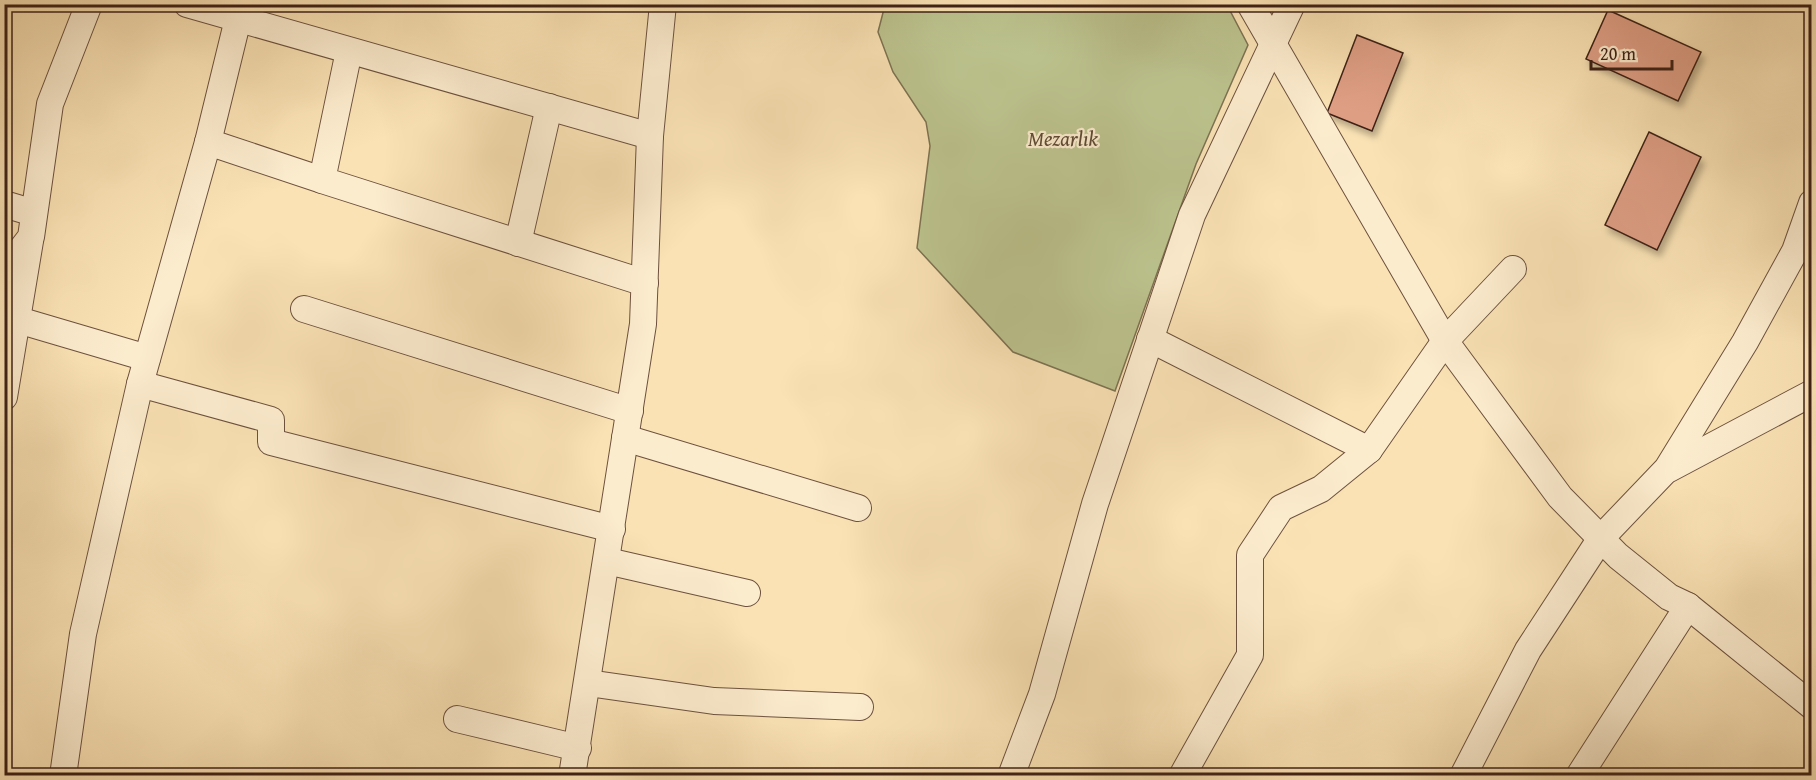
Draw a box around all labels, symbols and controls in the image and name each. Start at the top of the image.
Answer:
scale bar [1591,33,1672,71]
text: 20 m [1600,40,1636,67]
park label: Mezarlık [1028,123,1098,154]

